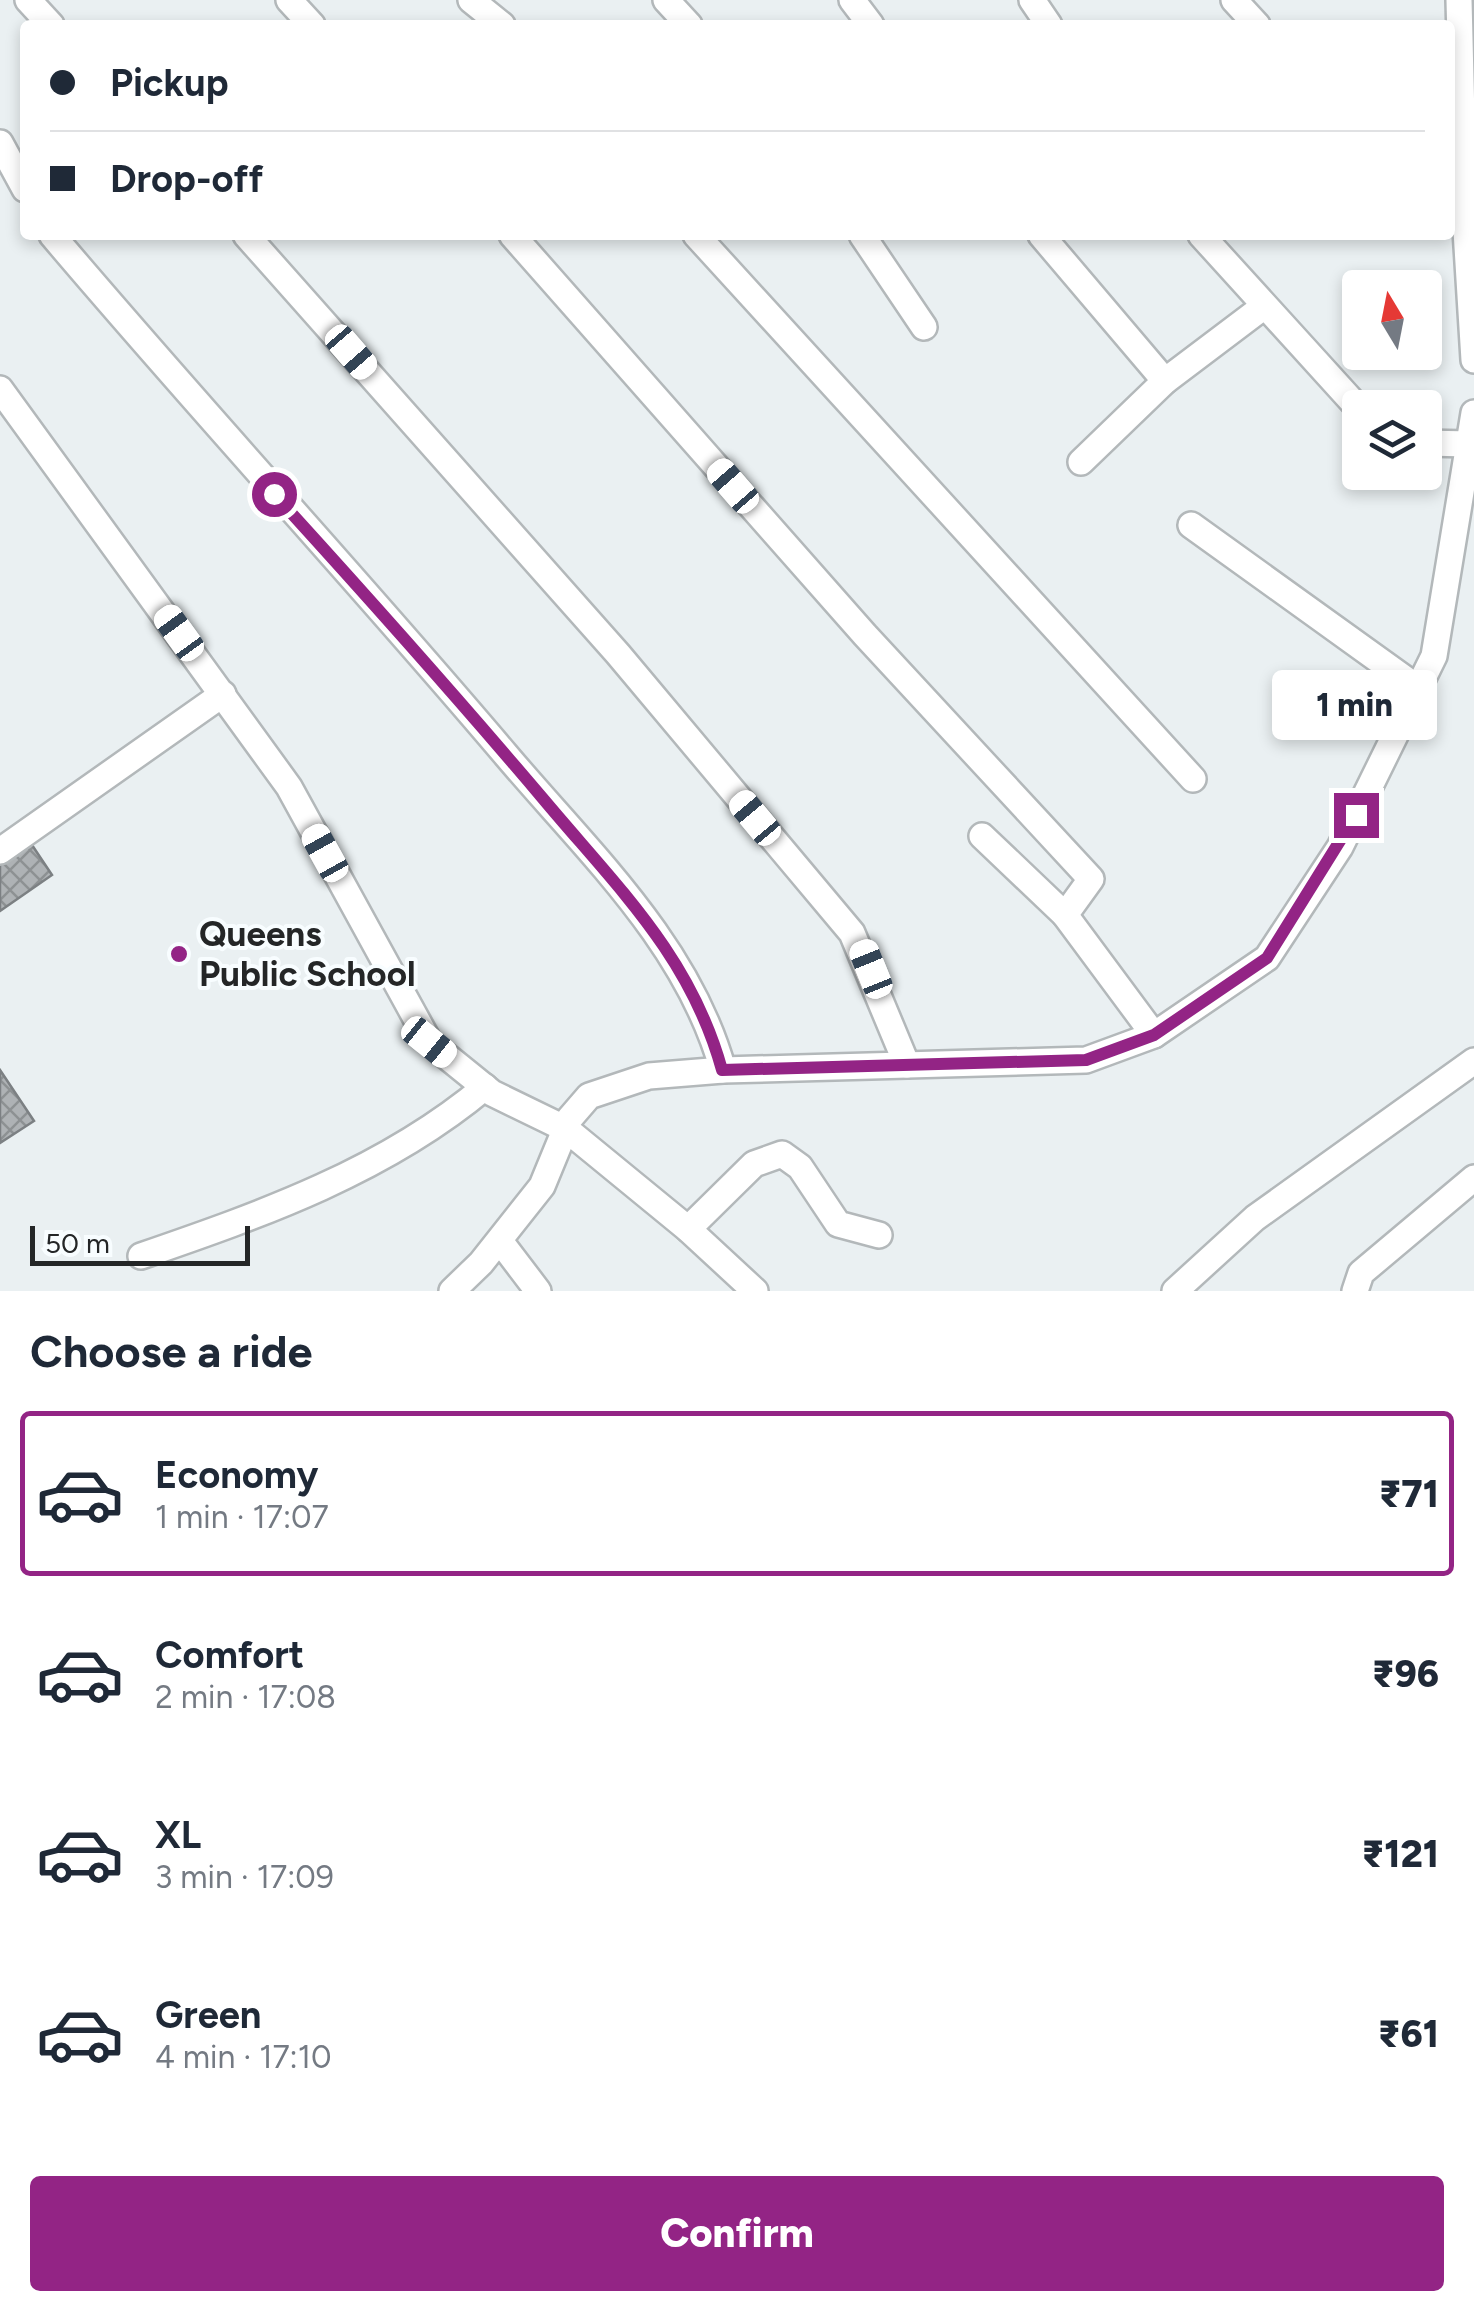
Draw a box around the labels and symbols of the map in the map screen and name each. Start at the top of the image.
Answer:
north arrow [1342,270,1442,370]
car [320,320,382,384]
car [702,454,764,518]
route start [252,472,297,517]
car [149,600,209,666]
callout: 1 min [1274,670,1438,740]
car [724,785,786,851]
route end [1334,793,1379,838]
car [297,819,353,887]
place label: Queens Public School [199,913,416,995]
car [846,936,896,1002]
marker: Queens Public School [168,943,190,965]
car [396,1011,462,1073]
scale bar [30,1221,250,1266]

